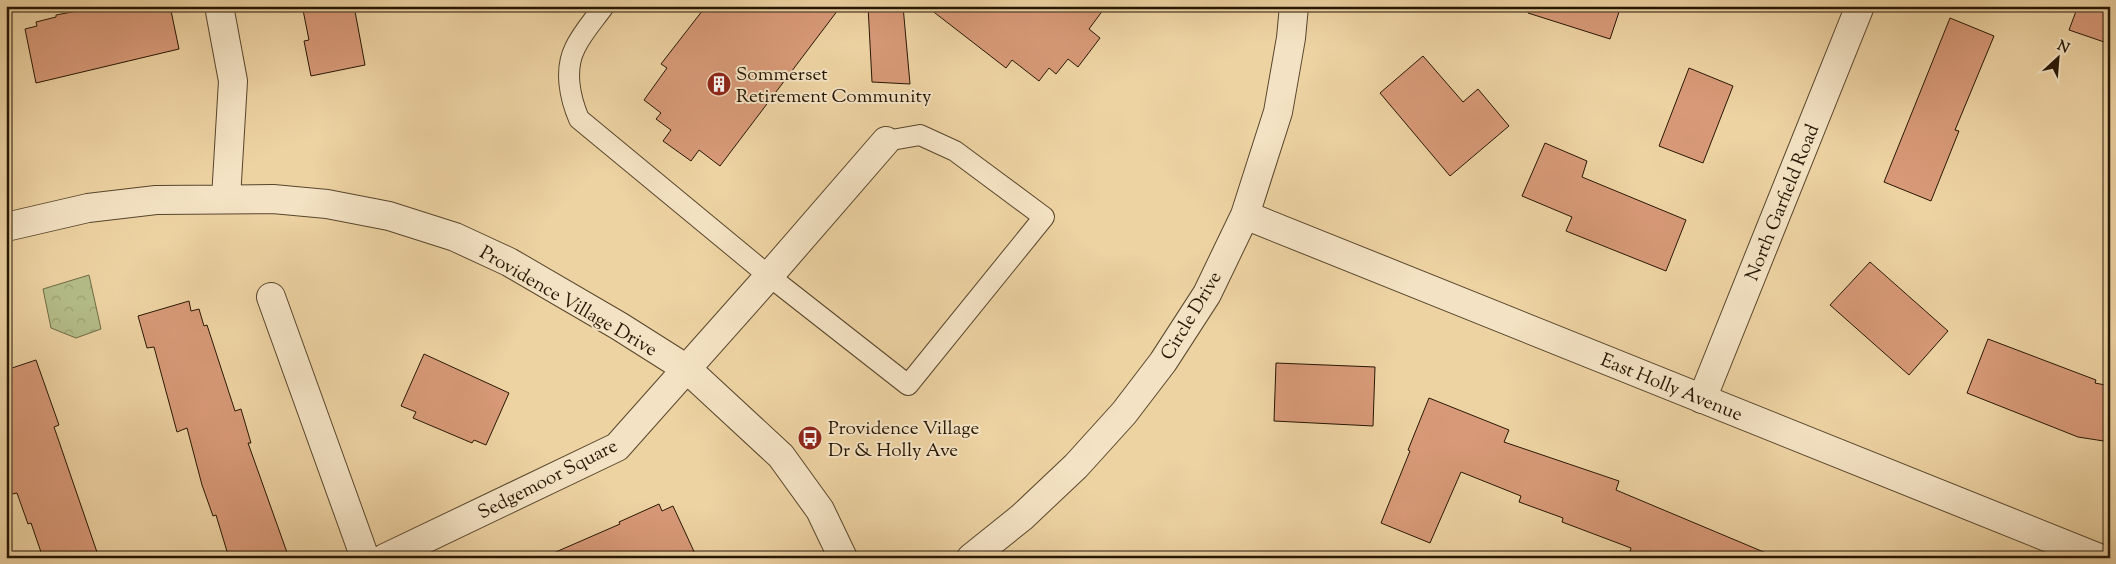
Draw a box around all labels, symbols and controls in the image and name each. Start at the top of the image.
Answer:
north arrow [2034,32,2084,82]
text: N [2053,37,2072,60]
place label: Sommerset Retirement Community [736,62,932,111]
building icon: Sommerset Retirement Community [706,71,732,97]
street label: North Garfield Road [1740,120,1827,285]
street label: Providence Village Drive [474,240,662,364]
street label: Circle Drive [1155,266,1229,366]
street label: East Holly Avenue [1596,348,1746,429]
place label: Providence Village Dr & Holly Ave [828,416,979,465]
bus stop icon: Providence Village Dr & Holly Ave [797,425,823,451]
street label: Sedgemoor Square [474,433,623,527]

